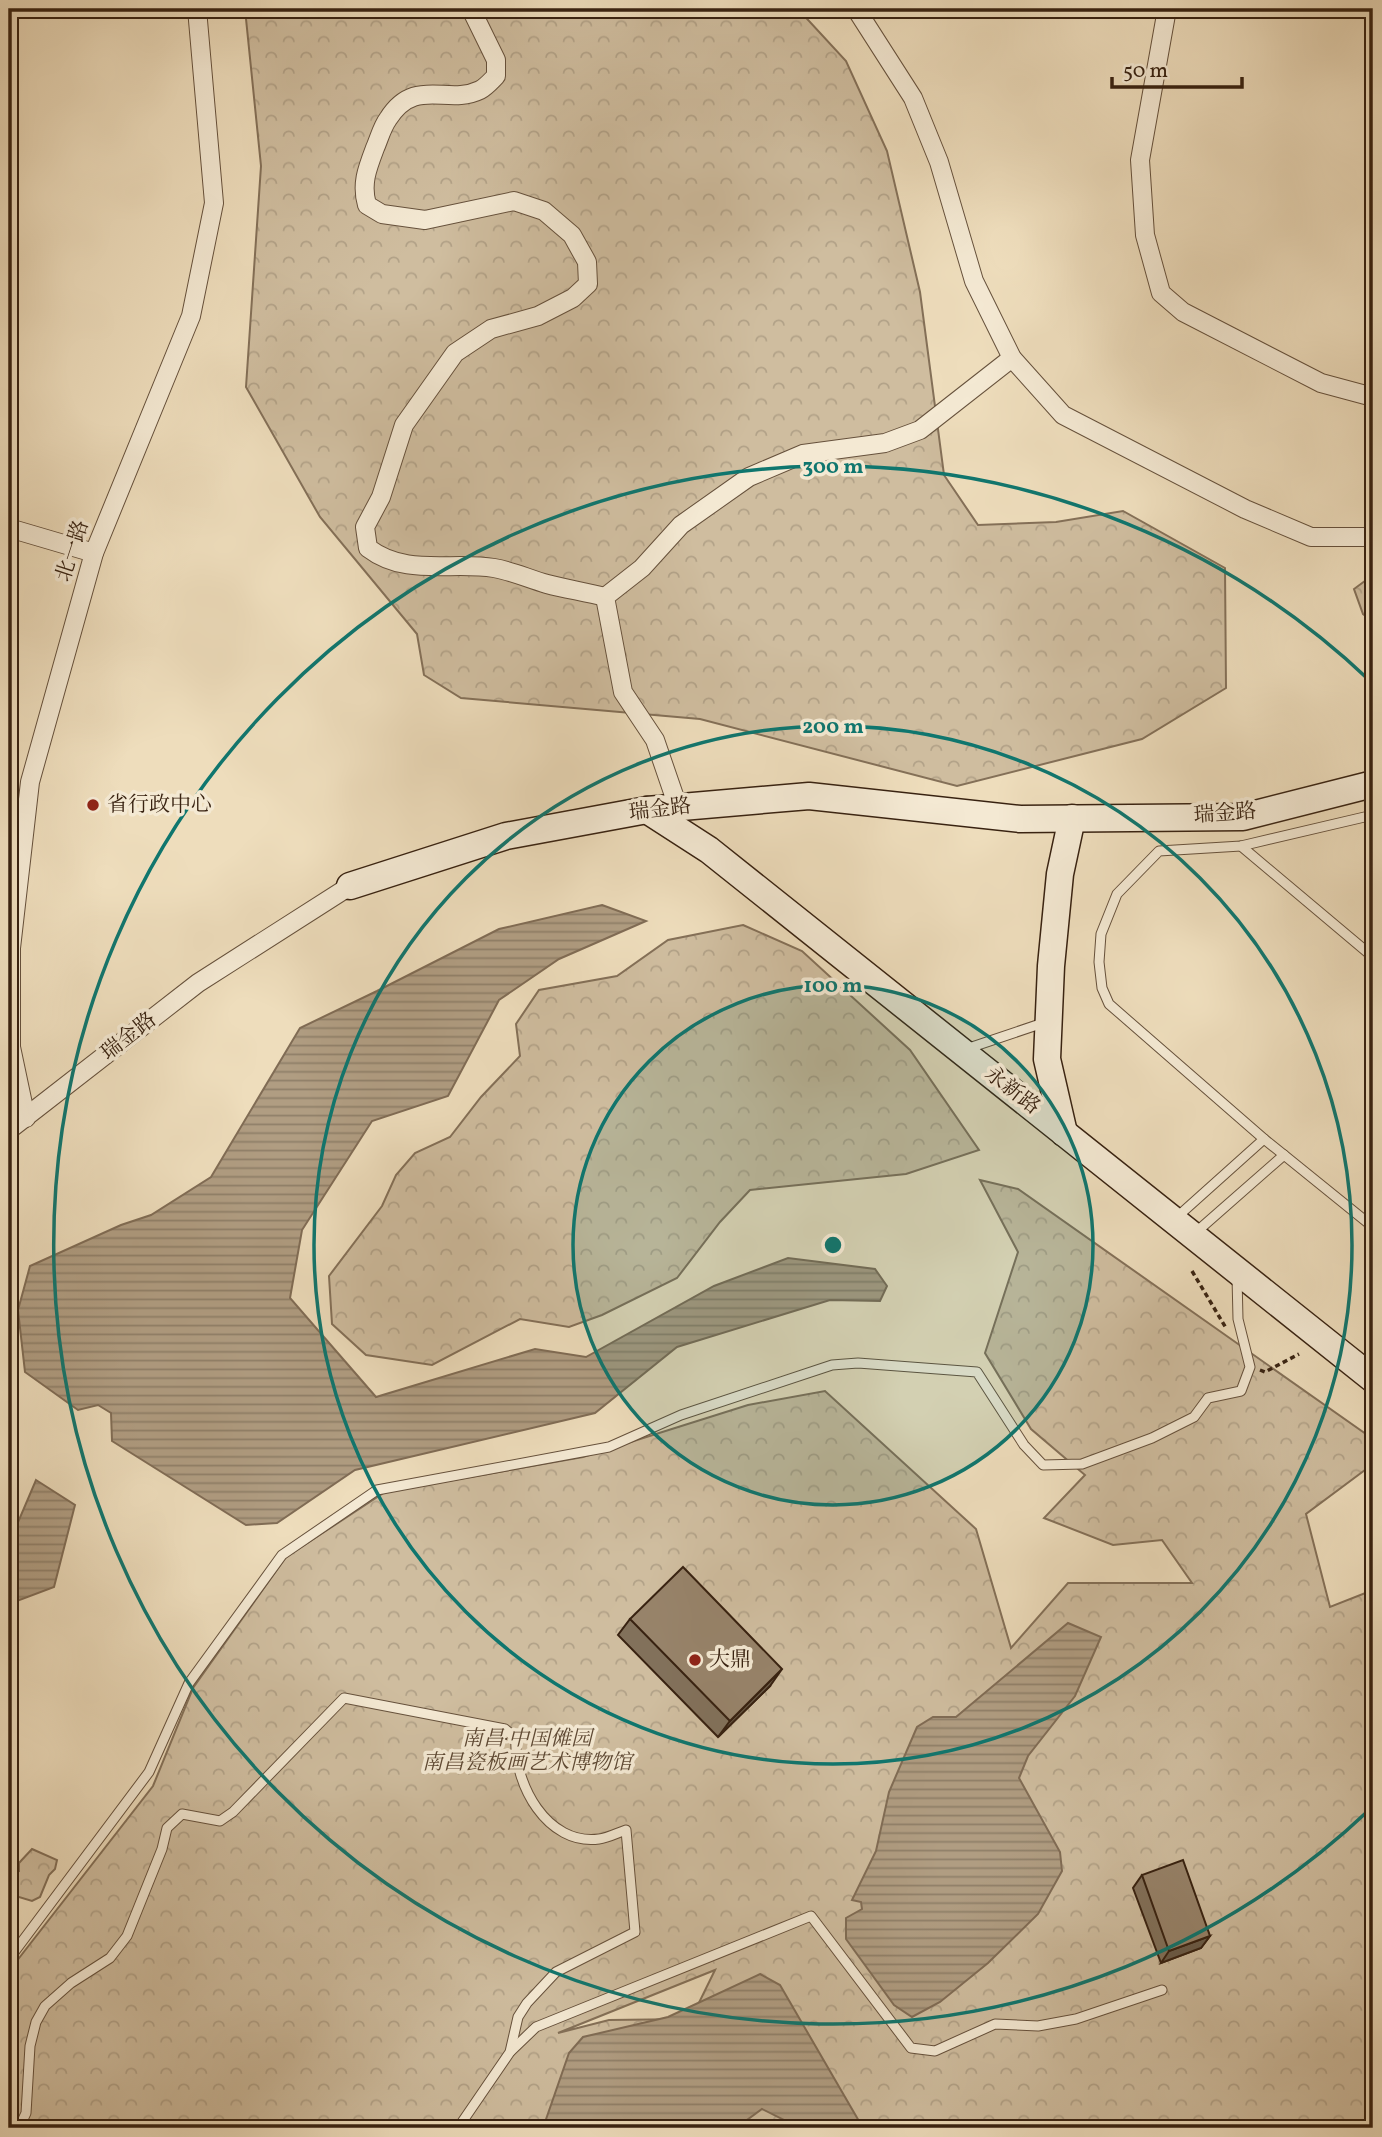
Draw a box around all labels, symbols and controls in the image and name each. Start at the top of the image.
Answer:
scale bar [1112,46,1242,90]
text: 50 m [1123,57,1168,86]
text: 300 m [803,453,863,482]
street label: 北一路 [49,517,97,585]
text: 200 m [802,713,864,742]
place label: 省行政中心 [107,791,212,820]
street label: 瑞金路 [627,792,693,828]
marker: 省行政中心 [85,797,101,813]
street label: 瑞金路 [1193,797,1257,831]
text: 100 m [803,972,863,1001]
street label: 瑞金路 [95,1006,163,1068]
street label: 永新路 [978,1060,1046,1122]
centre of rings [821,1233,845,1257]
place label: 大鼎 [709,1646,751,1675]
marker: 大鼎 [687,1652,703,1668]
park label: 南昌·中国傩园 南昌瓷板画艺术博物馆 [422,1725,635,1778]

